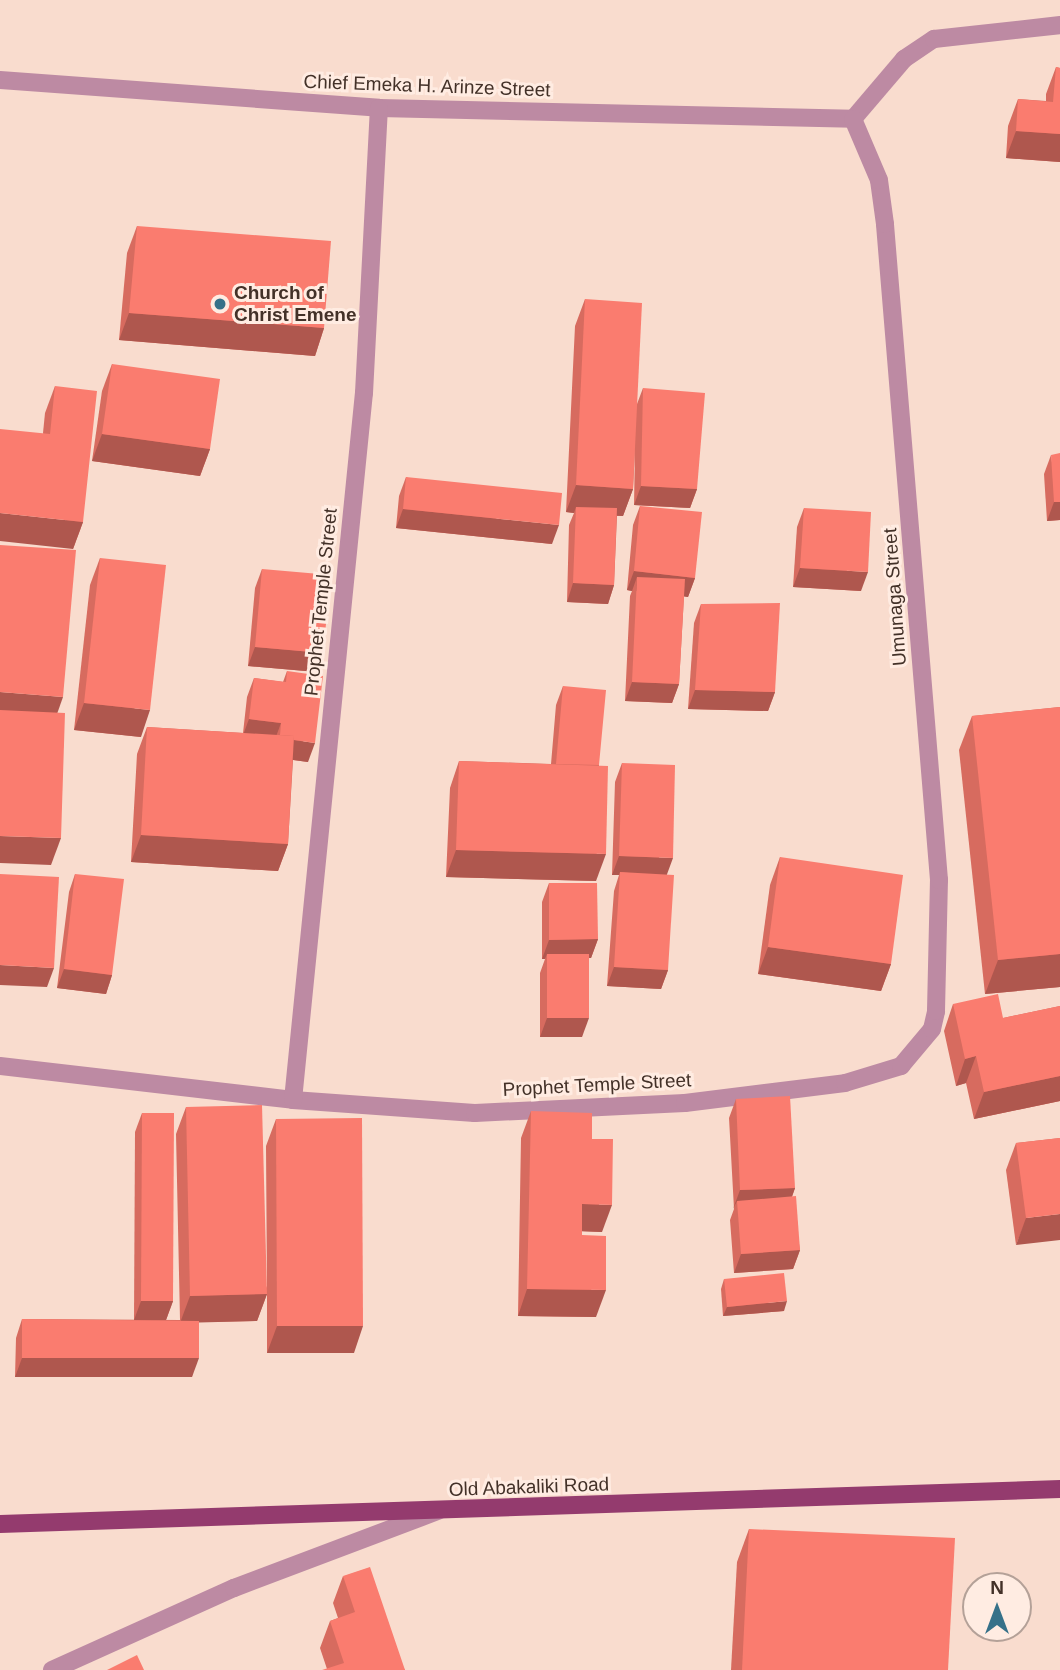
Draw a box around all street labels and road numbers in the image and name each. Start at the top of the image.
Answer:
street label: Chief Emeka H. Arinze Street [303,70,551,102]
street label: Prophet Temple Street [300,507,342,697]
street label: Umunaga Street [879,527,911,667]
street label: Prophet Temple Street [502,1069,692,1101]
street label: Old Abakaliki Road [448,1473,610,1501]

